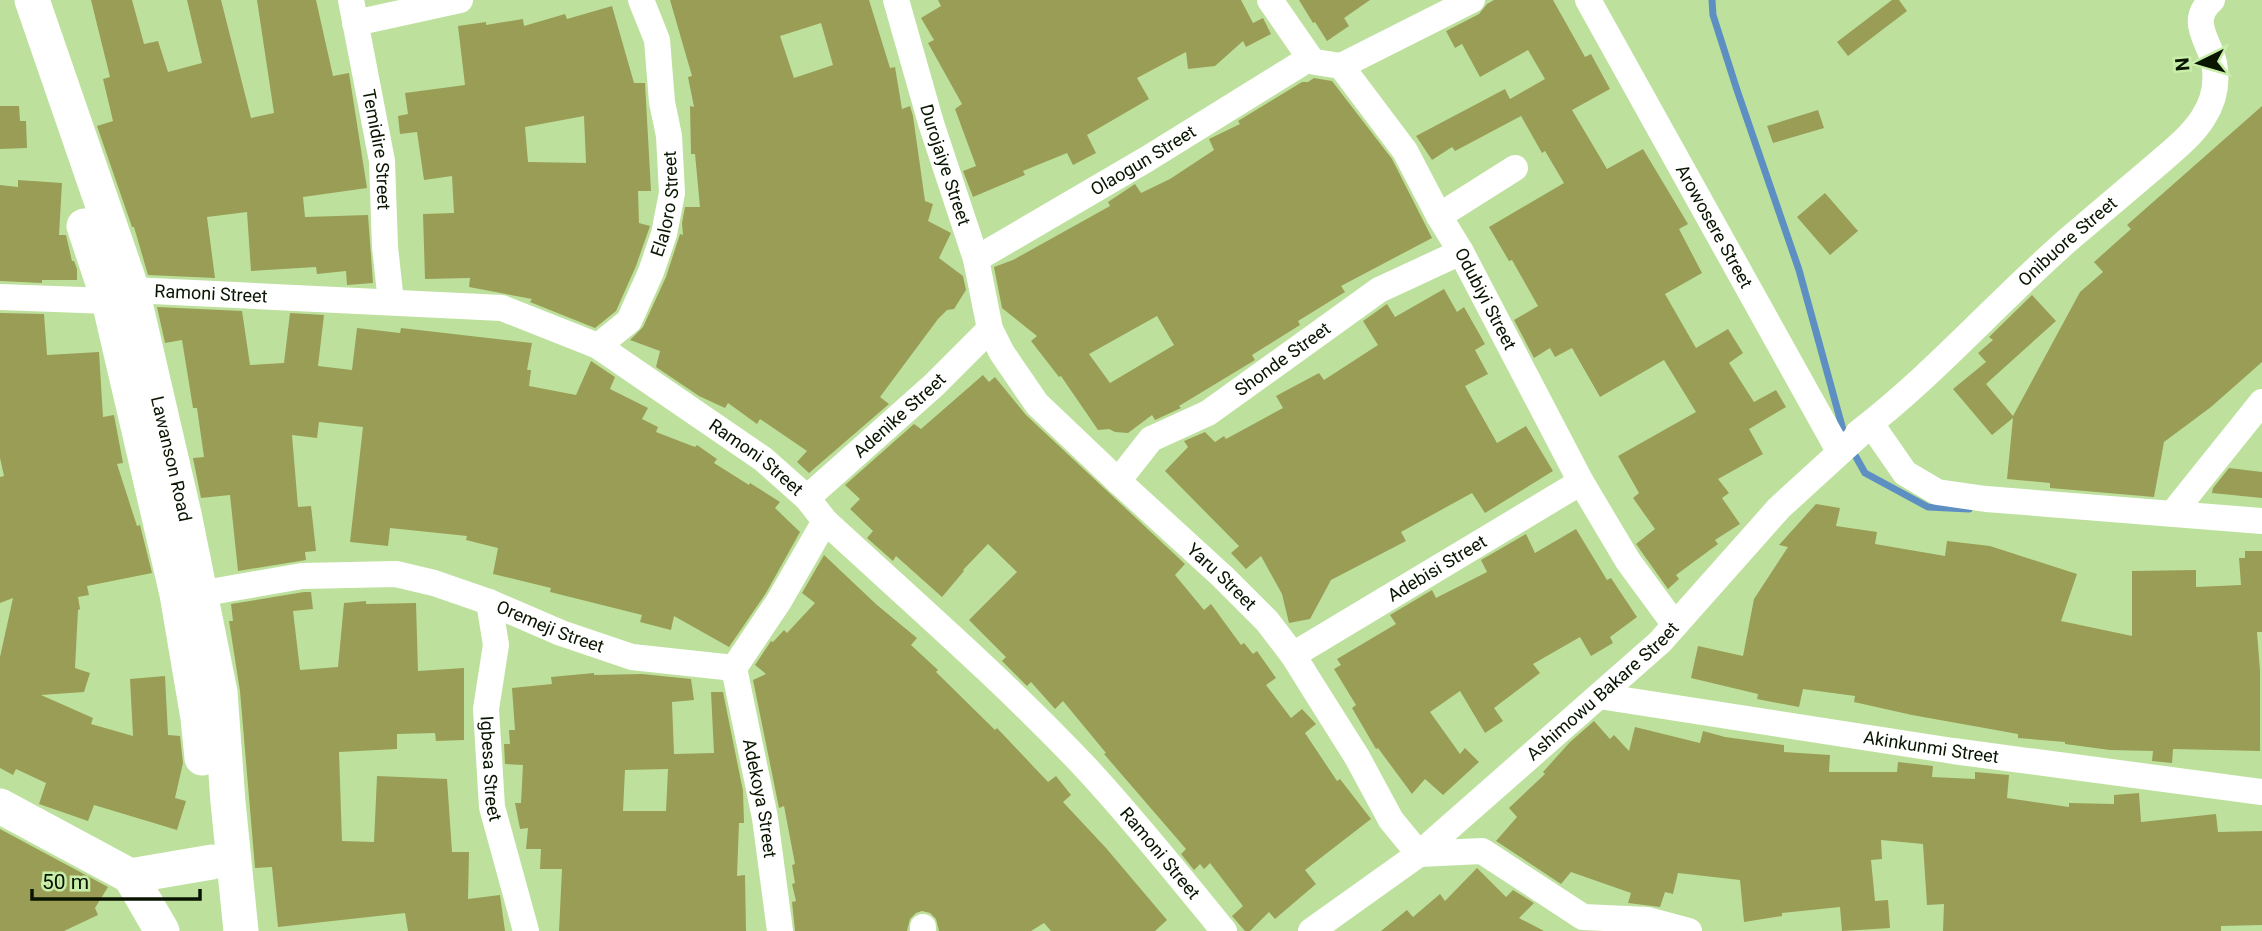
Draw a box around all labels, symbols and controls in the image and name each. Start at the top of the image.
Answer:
north arrow [2164,28,2234,98]
text: N [2171,57,2195,72]
street label: Temidire Street [358,87,395,210]
street label: Durojaiye Street [916,102,975,228]
street label: Olaogun Street [1087,120,1199,200]
street label: Elaloro Street [646,150,683,259]
street label: Arowosere Street [1672,161,1757,292]
street label: Onibuore Street [2014,192,2121,290]
street label: Odubiyi Street [1451,244,1521,353]
street label: Ramoni Street [154,280,268,307]
street label: Shonde Street [1231,317,1334,400]
street label: Adenike Street [849,369,950,462]
street label: Lawanson Road [147,394,196,523]
street label: Ramoni Street [705,414,808,500]
street label: Adebisi Street [1384,530,1490,606]
street label: Yaru Street [1183,538,1261,614]
street label: Oremeji Street [494,596,607,657]
street label: Ashimowu Bakare Street [1522,618,1683,764]
street label: Igbesa Street [476,715,506,824]
street label: Akinkunmi Street [1862,726,2000,767]
street label: Adekoya Street [739,737,781,859]
street label: Ramoni Street [1116,803,1205,903]
scale bar [32,858,200,902]
text: 50 m [42,870,89,894]

